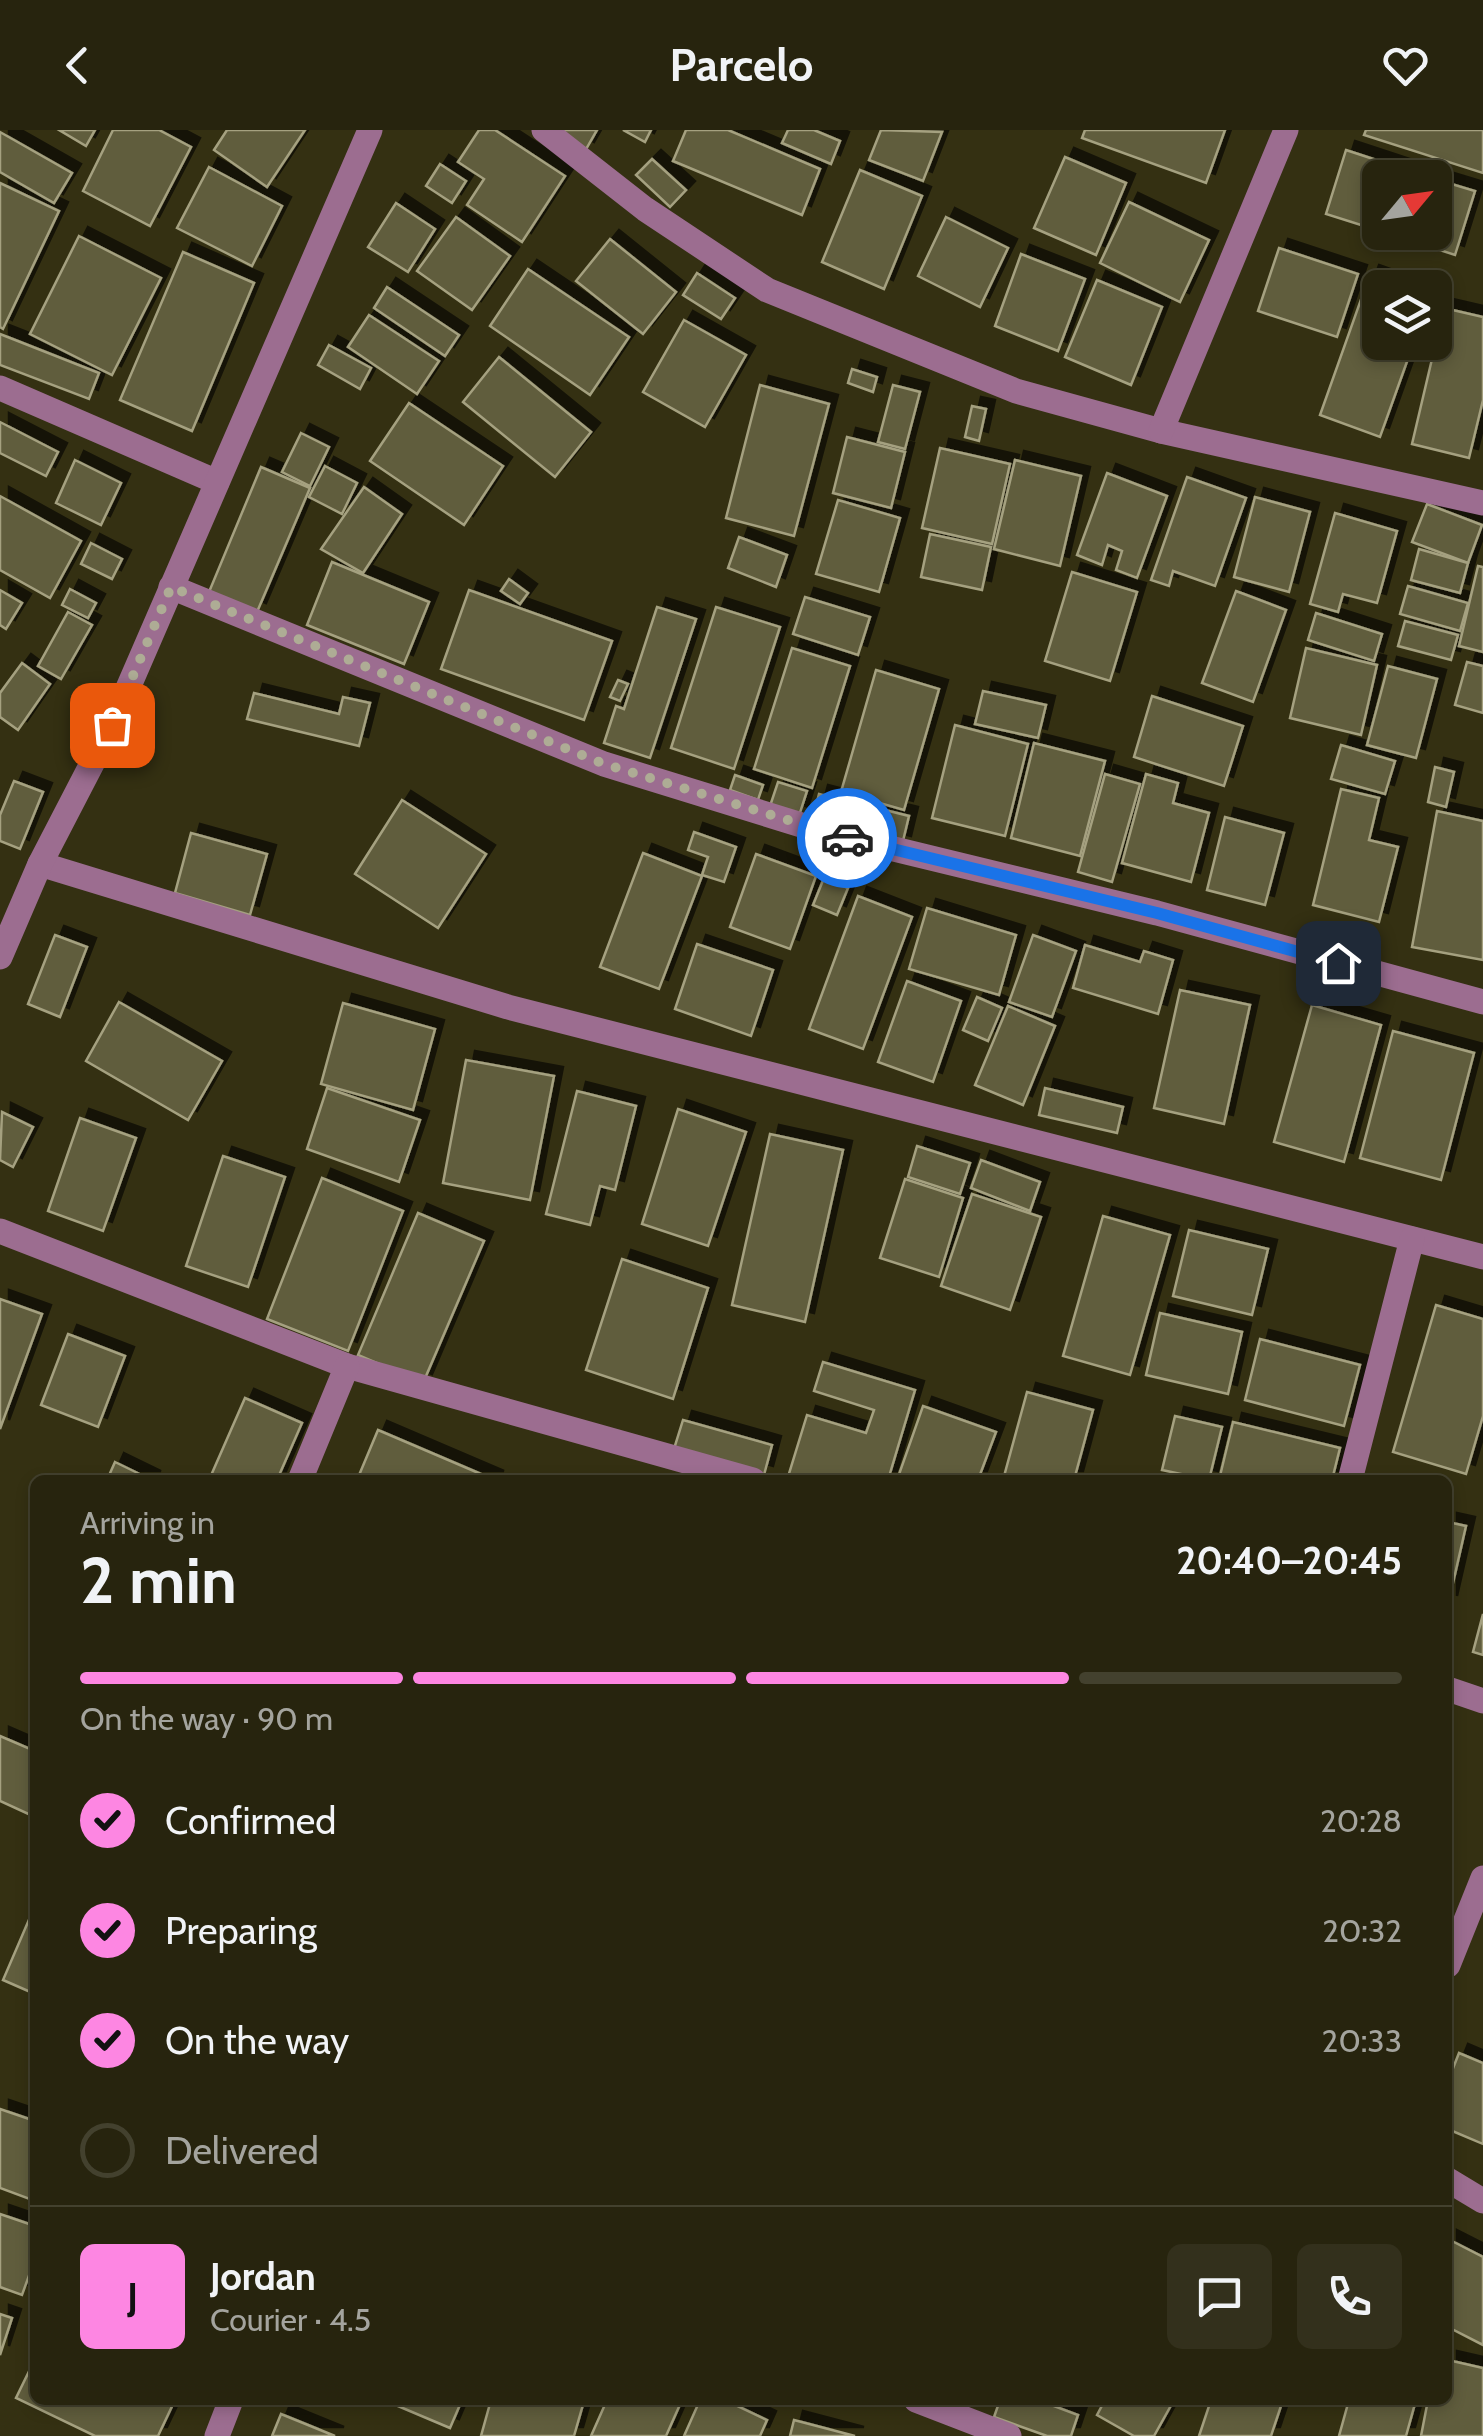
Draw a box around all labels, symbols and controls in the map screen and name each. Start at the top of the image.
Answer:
icon: back [50,38,105,93]
text: Parcelo [670,38,813,92]
icon: heart [1378,38,1433,93]
north arrow [1362,160,1452,250]
map controls [1362,160,1452,360]
button: layers [1362,270,1452,360]
pin [70,683,155,768]
icon: bag [85,698,140,753]
courier [797,788,897,888]
icon: car [820,811,875,866]
pin [1296,921,1381,1006]
icon: home [1311,936,1366,991]
text: Arriving in [80,1503,215,1542]
text: 20:40–20:45 [1176,1537,1402,1584]
text: 2 min [80,1540,237,1619]
text: On the way · 90 m [80,1699,333,1738]
icon: check [80,1793,135,1848]
text: Confirmed [165,1797,336,1844]
text: 20:28 [1320,1801,1402,1840]
icon: check [80,1903,135,1958]
text: Preparing [165,1907,317,1954]
text: 20:32 [1322,1911,1402,1950]
icon: check [80,2013,135,2068]
text: On the way [165,2017,349,2064]
text: 20:33 [1322,2021,1402,2060]
text: Delivered [165,2127,319,2174]
button: chat [1167,2244,1272,2349]
button: phone [1297,2244,1402,2349]
text: Jordan [210,2253,316,2300]
text: J [127,2273,138,2320]
text: Courier · 4.5 [210,2300,371,2339]

